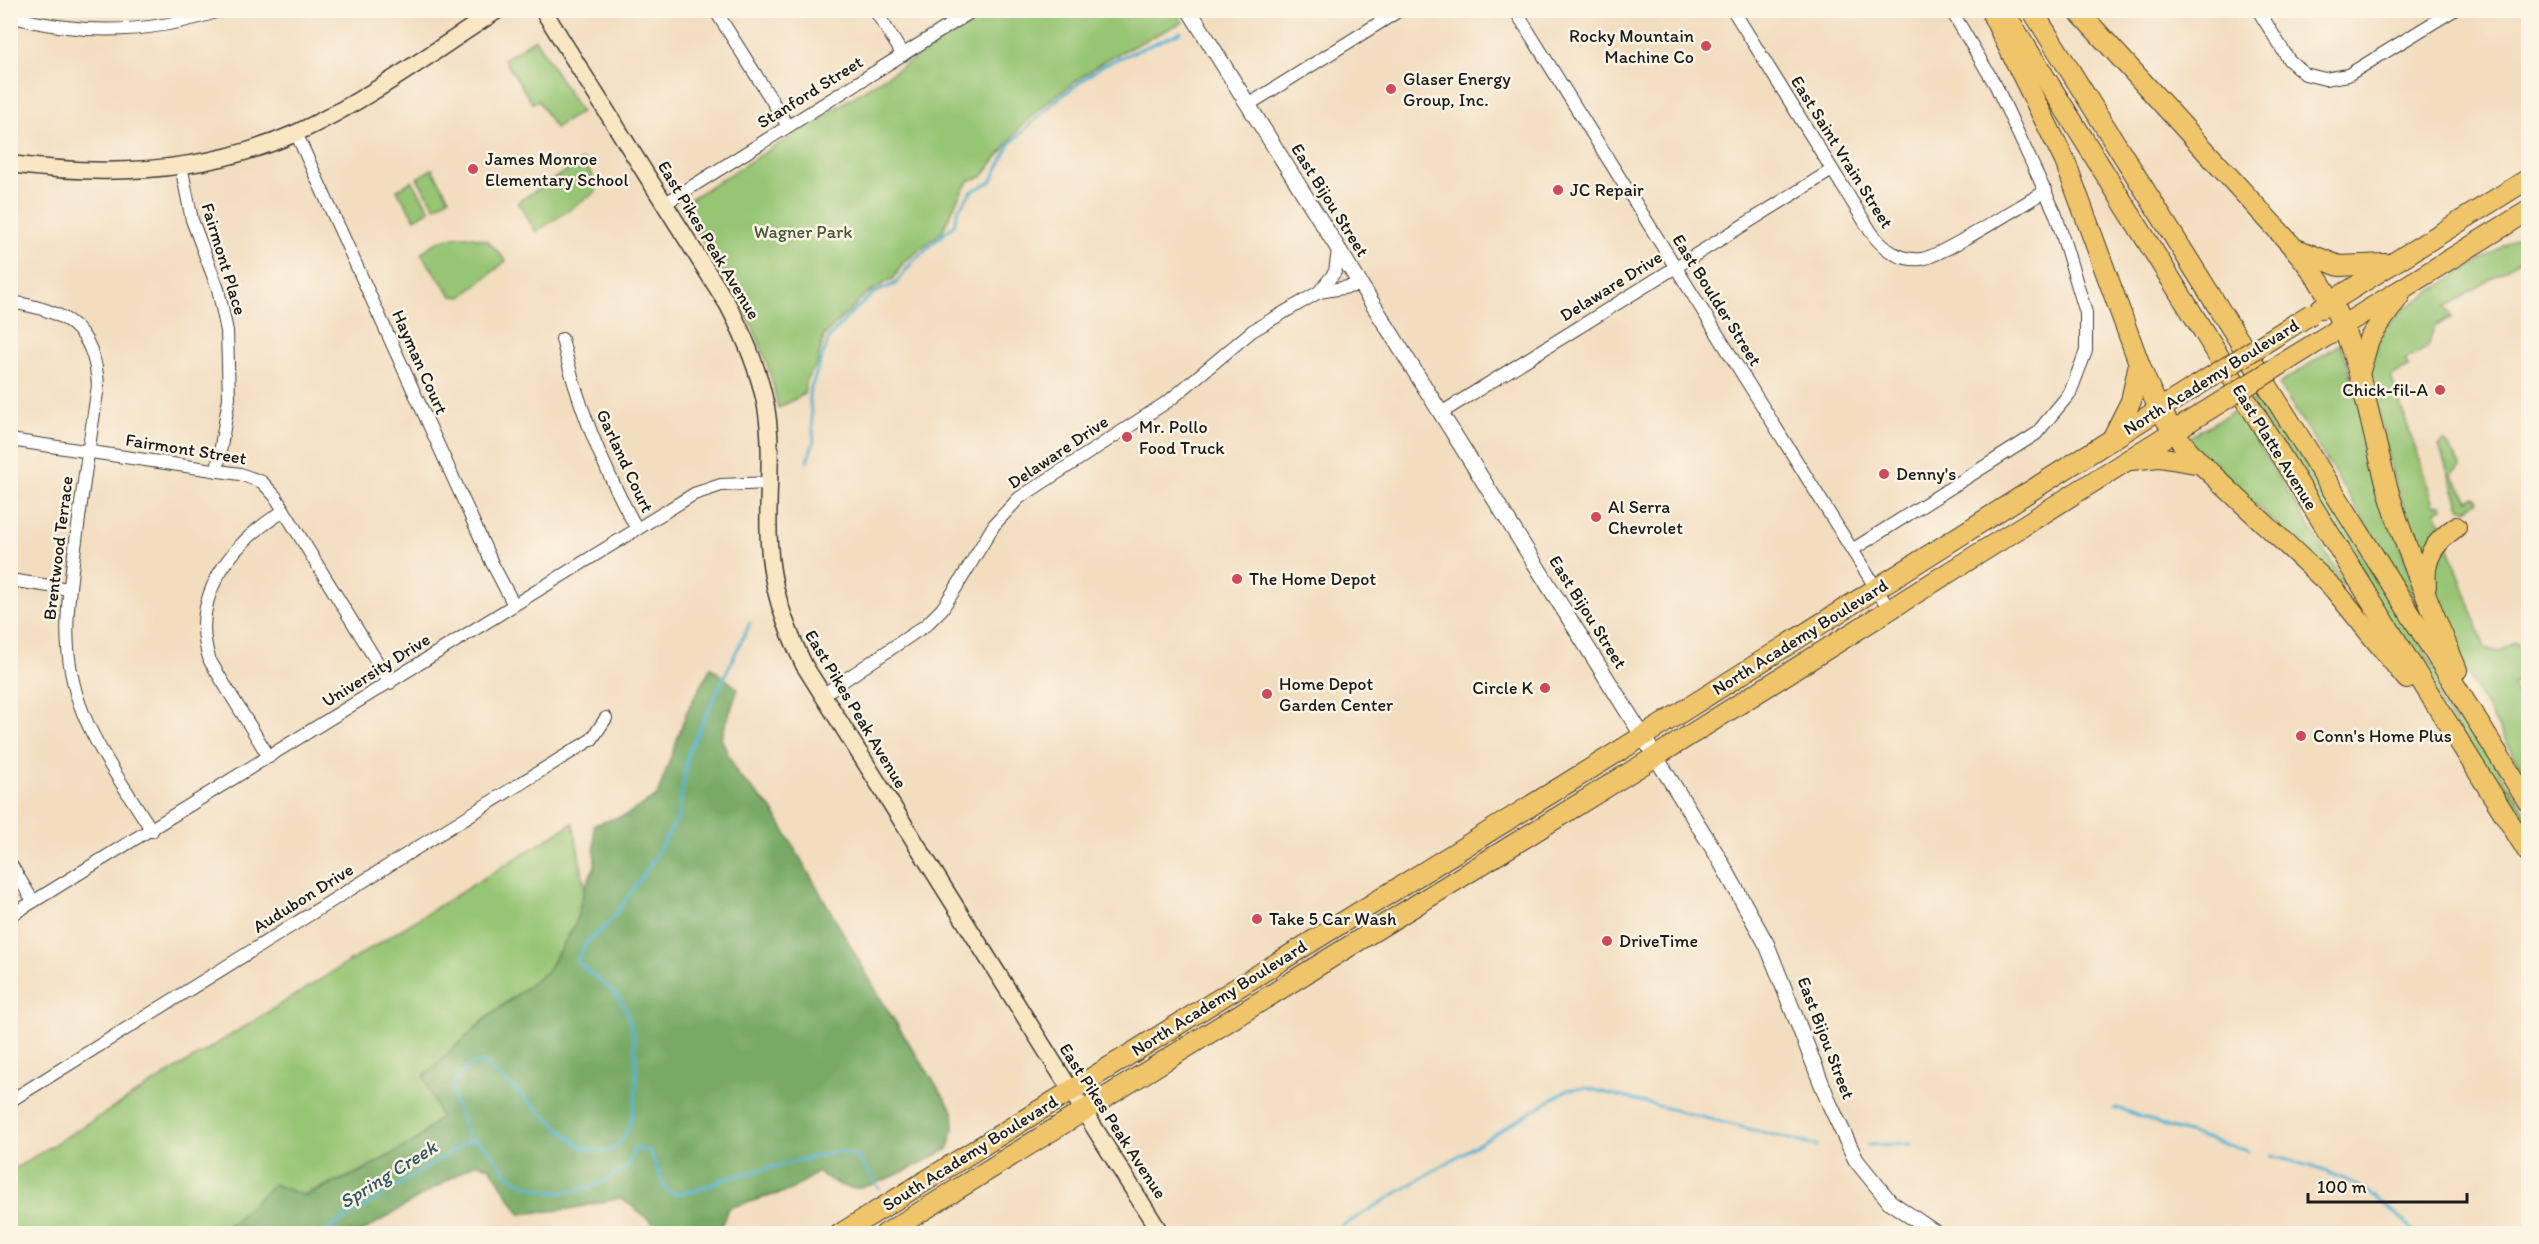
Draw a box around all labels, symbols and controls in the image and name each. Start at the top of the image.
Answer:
place label: Rocky Mountain Machine Co [1569,25,1694,68]
marker: Rocky Mountain Machine Co [1699,39,1713,53]
street label: Stanford Street [753,51,867,133]
place label: Glaser Energy Group, Inc. [1403,68,1511,111]
street label: East Saint Vrain Street [1786,72,1898,233]
marker: Glaser Energy Group, Inc. [1384,82,1398,96]
street label: East Bijou Street [1286,139,1374,261]
place label: James Monroe Elementary School [485,148,629,191]
street label: East Pikes Peak Avenue [653,157,765,323]
marker: James Monroe Elementary School [466,162,480,176]
place label: JC Repair [1570,179,1644,201]
marker: JC Repair [1551,183,1565,197]
street label: Fairmont Place [197,200,251,318]
park label: Wagner Park [754,221,852,243]
street label: East Boulder Street [1668,230,1767,370]
street label: Delaware Drive [1556,246,1666,326]
street label: Hayman Court [387,306,453,418]
street label: North Academy Boulevard [2119,314,2303,440]
place label: Chick-fil-A [2342,379,2428,401]
street label: East Platte Avenue [2227,380,2323,514]
marker: Chick-fil-A [2433,383,2447,397]
street label: Garland Court [592,406,659,516]
street label: Delaware Drive [1004,410,1112,494]
place label: Mr. Pollo Food Truck [1139,416,1225,459]
street label: Fairmont Street [124,429,248,469]
marker: Mr. Pollo Food Truck [1120,430,1134,444]
place label: Denny's [1896,463,1956,485]
marker: Denny's [1877,467,1891,481]
street label: Brentwood Terrace [38,475,78,621]
place label: Al Serra Chevrolet [1608,496,1683,539]
marker: Al Serra Chevrolet [1589,510,1603,524]
street label: East Bijou Street [1544,551,1632,673]
place label: The Home Depot [1249,568,1376,590]
marker: The Home Depot [1230,572,1244,586]
street label: North Academy Boulevard [1708,574,1892,700]
street label: East Pikes Peak Avenue [800,626,912,792]
street label: University Drive [318,628,434,712]
place label: Home Depot Garden Center [1279,673,1394,716]
place label: Circle K [1472,677,1533,699]
marker: Circle K [1538,681,1552,695]
marker: Home Depot Garden Center [1260,687,1274,701]
place label: Conn's Home Plus [2313,725,2452,747]
marker: Conn's Home Plus [2294,729,2308,743]
street label: Audubon Drive [249,858,357,938]
place label: Take 5 Car Wash [1269,908,1397,930]
marker: Take 5 Car Wash [1250,912,1264,926]
place label: DriveTime [1619,930,1698,952]
marker: DriveTime [1600,934,1614,948]
street label: North Academy Boulevard [1127,935,1311,1061]
street label: East Bijou Street [1793,974,1860,1103]
street label: East Pikes Peak Avenue [1054,1039,1172,1203]
street label: South Academy Boulevard [878,1090,1062,1216]
water label: Spring Creek [335,1134,443,1213]
scale bar [2308,1166,2467,1204]
text: 100 m [2317,1176,2367,1198]

